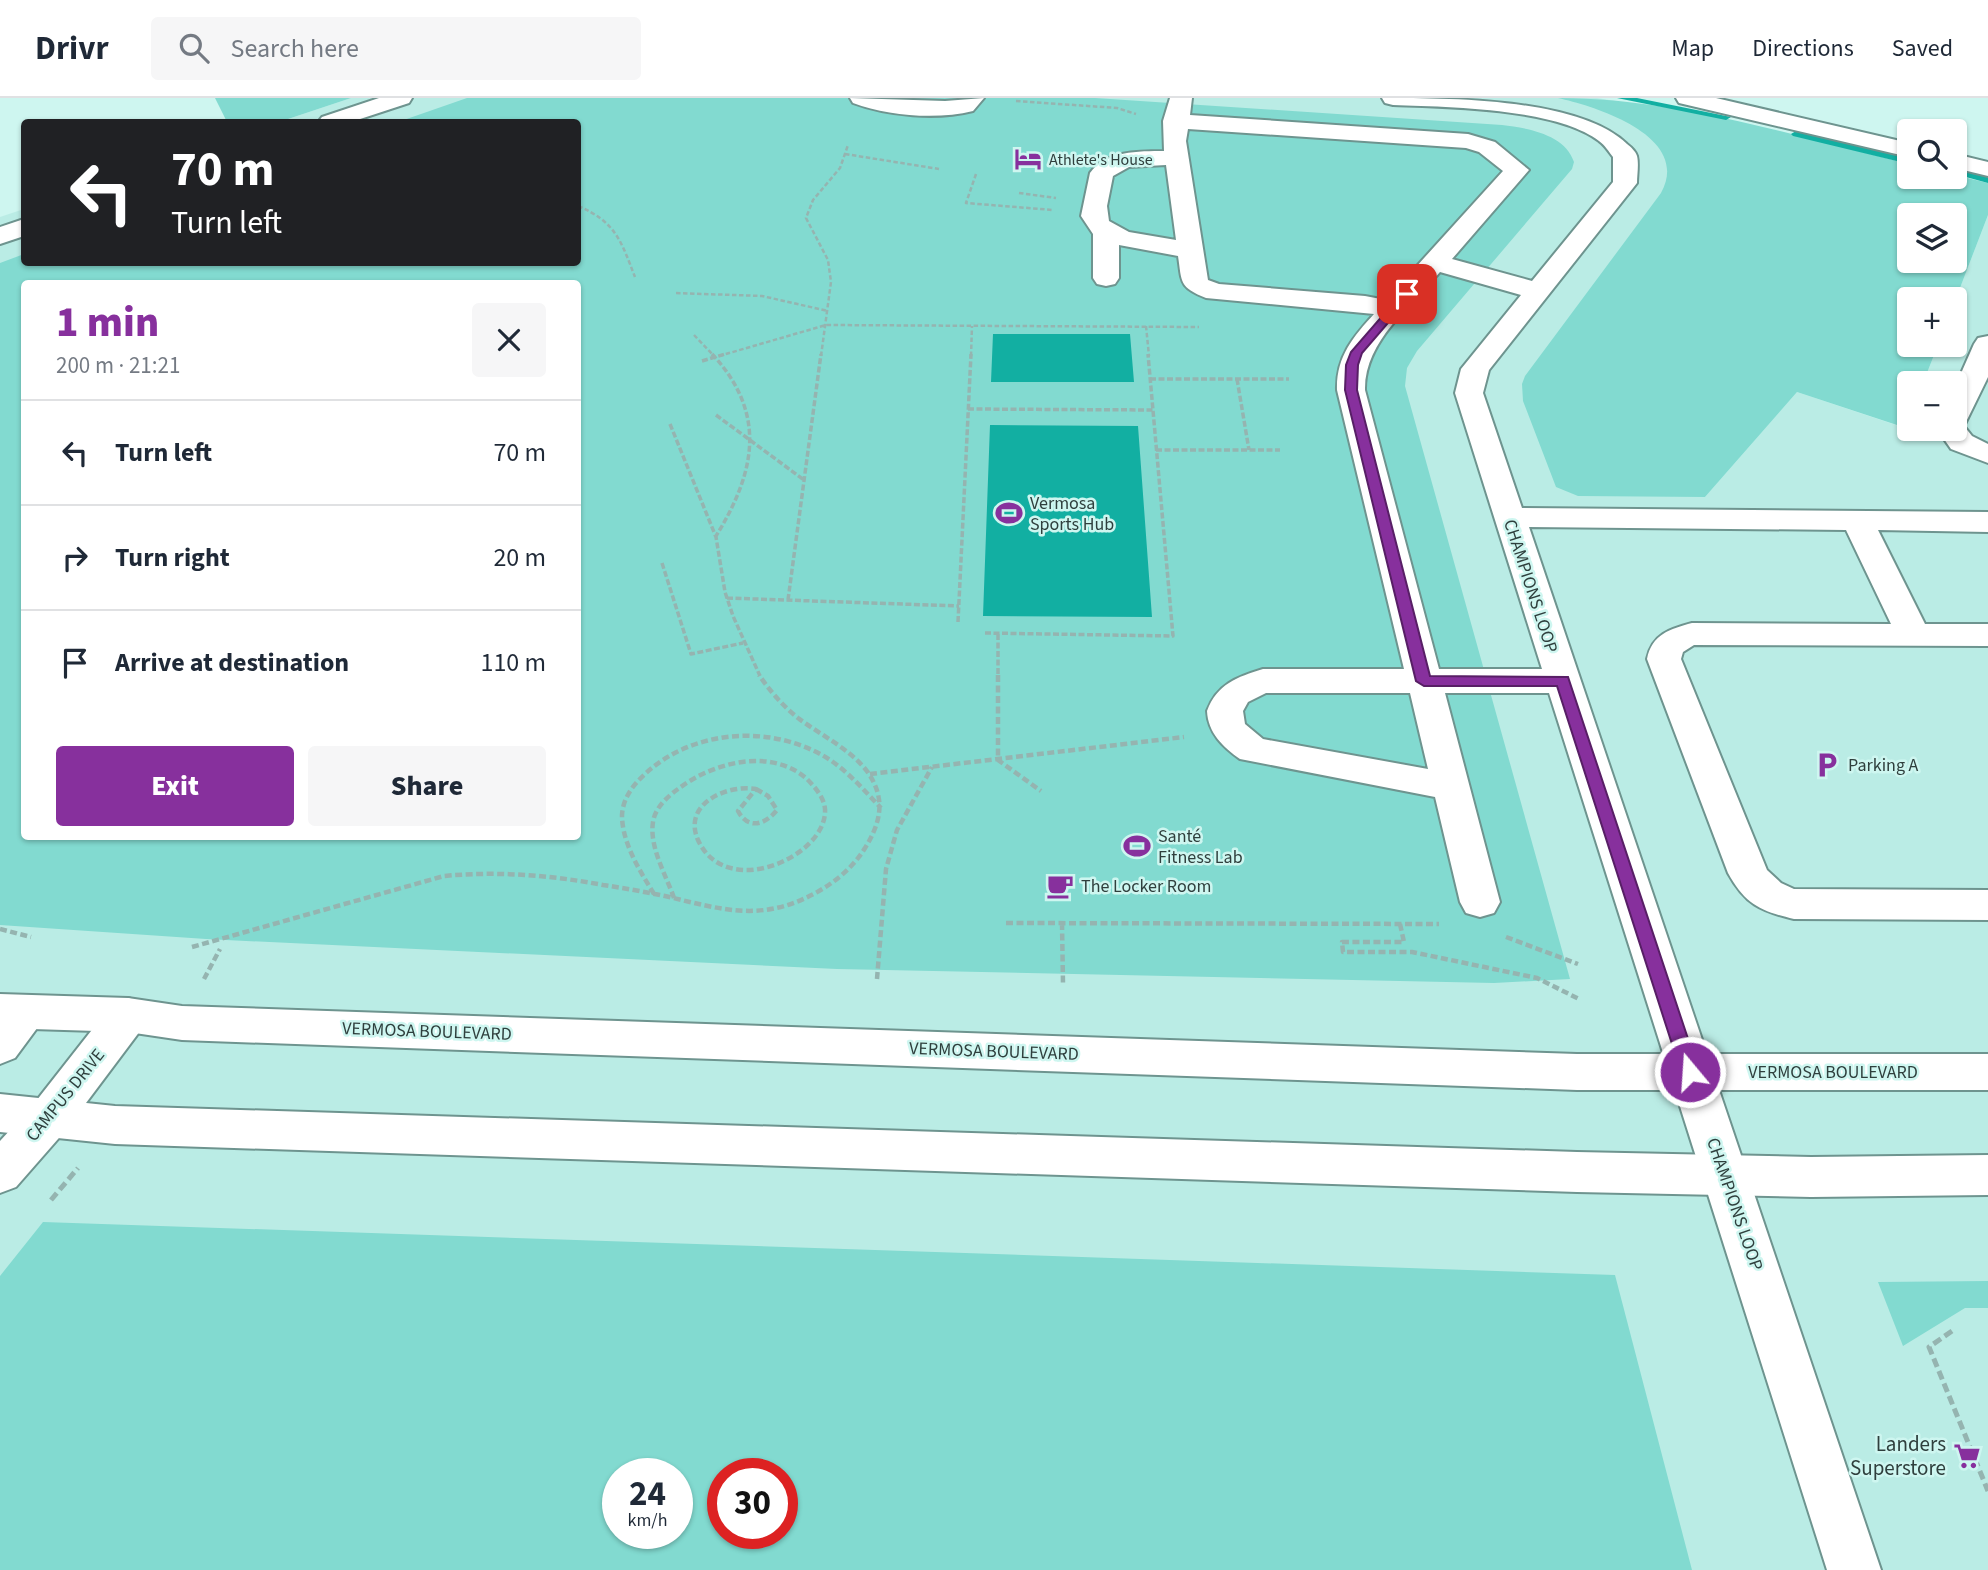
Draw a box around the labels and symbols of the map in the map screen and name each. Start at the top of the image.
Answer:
hotel icon: Athlete's House [1013,144,1043,174]
place label: Athlete's House [1049,149,1153,171]
pin [1377,264,1437,324]
place label: Vermosa Sports Hub [1030,491,1114,537]
sports icon: Vermosa Sports Hub [994,498,1024,528]
street label: CHAMPIONS LOOP [1497,516,1564,656]
parking icon: Parking A [1812,750,1842,780]
place label: Parking A [1848,753,1919,778]
place label: Santé Fitness Lab [1158,824,1243,870]
sports icon: Santé Fitness Lab [1122,831,1152,861]
cafe icon: The Locker Room [1045,871,1075,901]
place label: The Locker Room [1081,874,1211,899]
street label: VERMOSA BOULEVARD [342,1016,512,1047]
position arrow [1653,1035,1727,1109]
street label: VERMOSA BOULEVARD [909,1036,1079,1067]
street label: CAMPUS DRIVE [20,1044,111,1147]
street label: VERMOSA BOULEVARD [1748,1060,1918,1085]
street label: CHAMPIONS LOOP [1700,1134,1769,1274]
place label: Landers Superstore [1850,1429,1946,1483]
supermarket icon: Landers Superstore [1952,1441,1982,1471]
speed limit sign: 30 [707,1458,798,1549]

